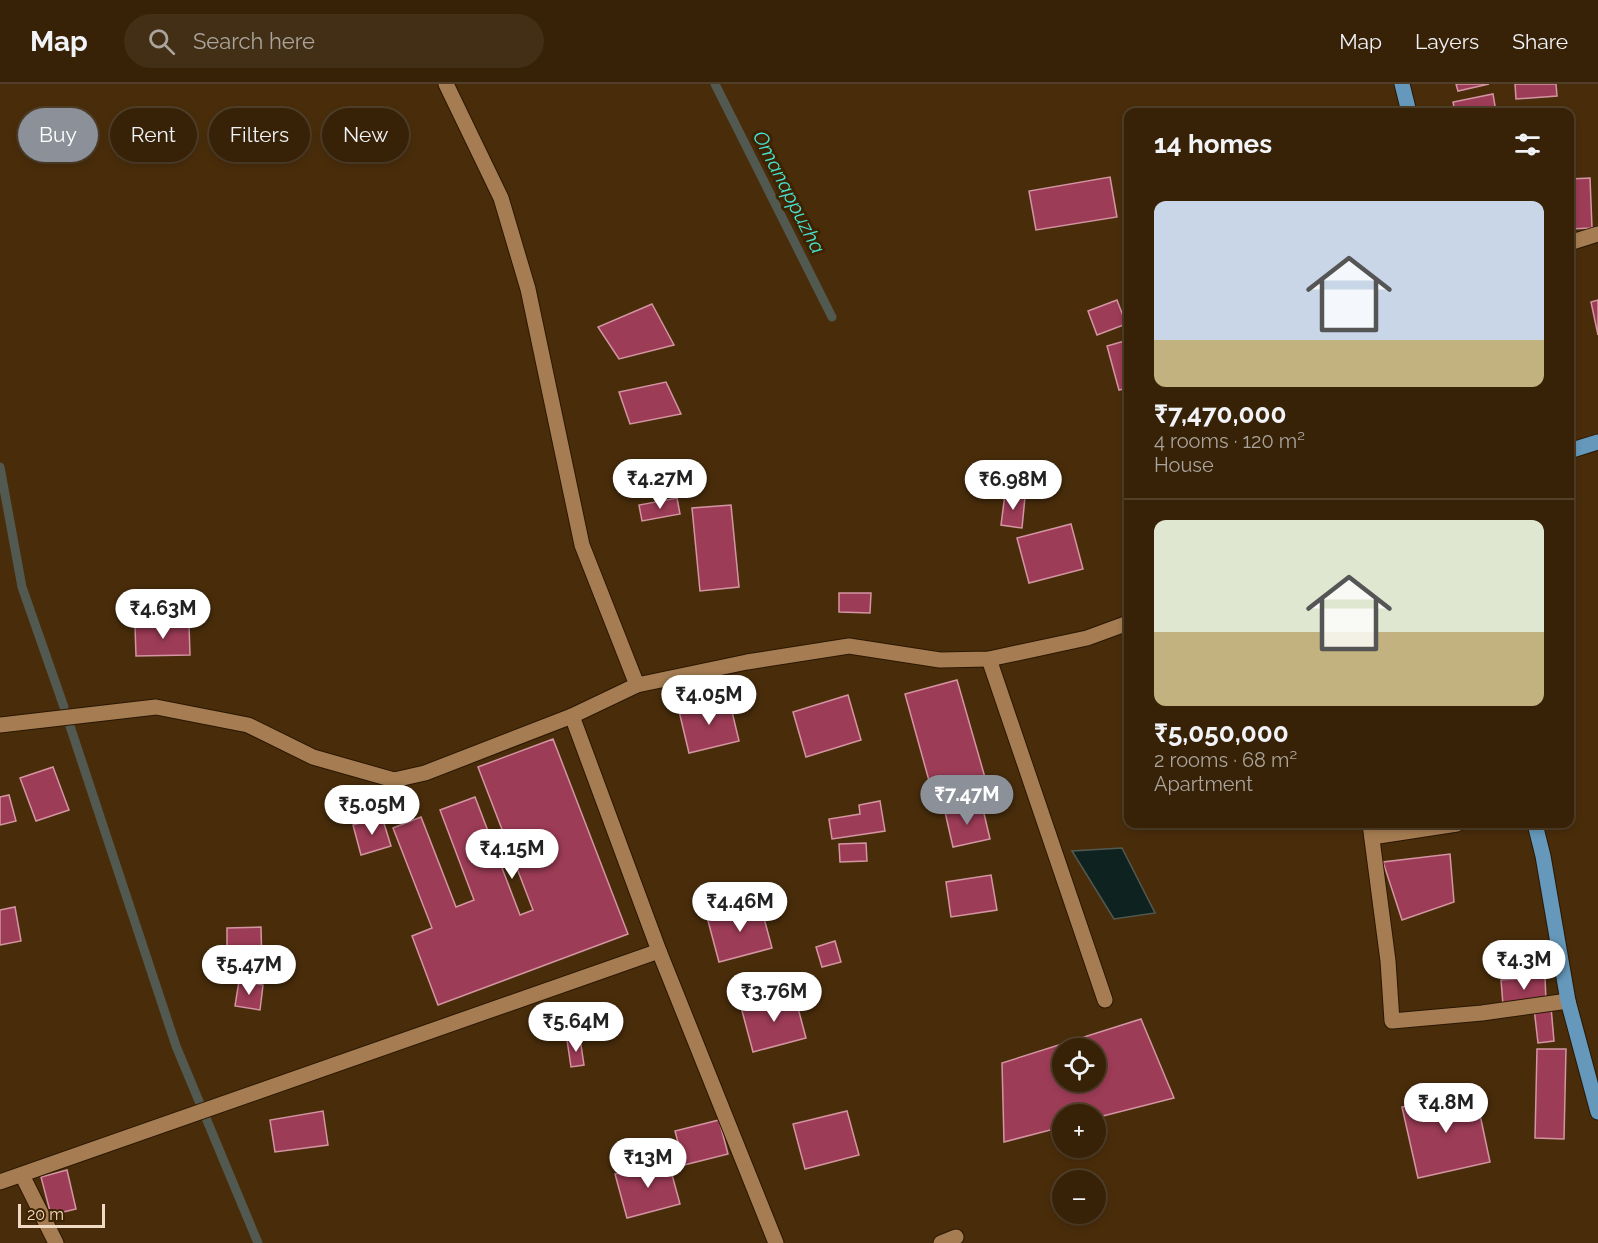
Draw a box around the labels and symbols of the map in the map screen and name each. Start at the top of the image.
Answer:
water label: Omanappuzha [748,127,830,257]
pin: ₹4.27M [611,459,709,510]
pin: ₹6.98M [964,460,1062,511]
pin: ₹4.63M [114,589,212,640]
pin: ₹4.05M [660,675,758,726]
pin: ₹7.47M [918,775,1016,826]
pin: ₹5.05M [323,785,421,836]
pin: ₹4.15M [463,829,561,880]
pin: ₹4.46M [691,882,789,933]
pin: ₹4.3M [1482,940,1566,991]
pin: ₹5.47M [200,945,298,996]
pin: ₹3.76M [725,972,823,1023]
pin: ₹5.64M [527,1002,625,1053]
pin: ₹4.8M [1404,1083,1488,1134]
pin: ₹13M [612,1138,684,1189]
scale bar [18,1201,105,1228]

